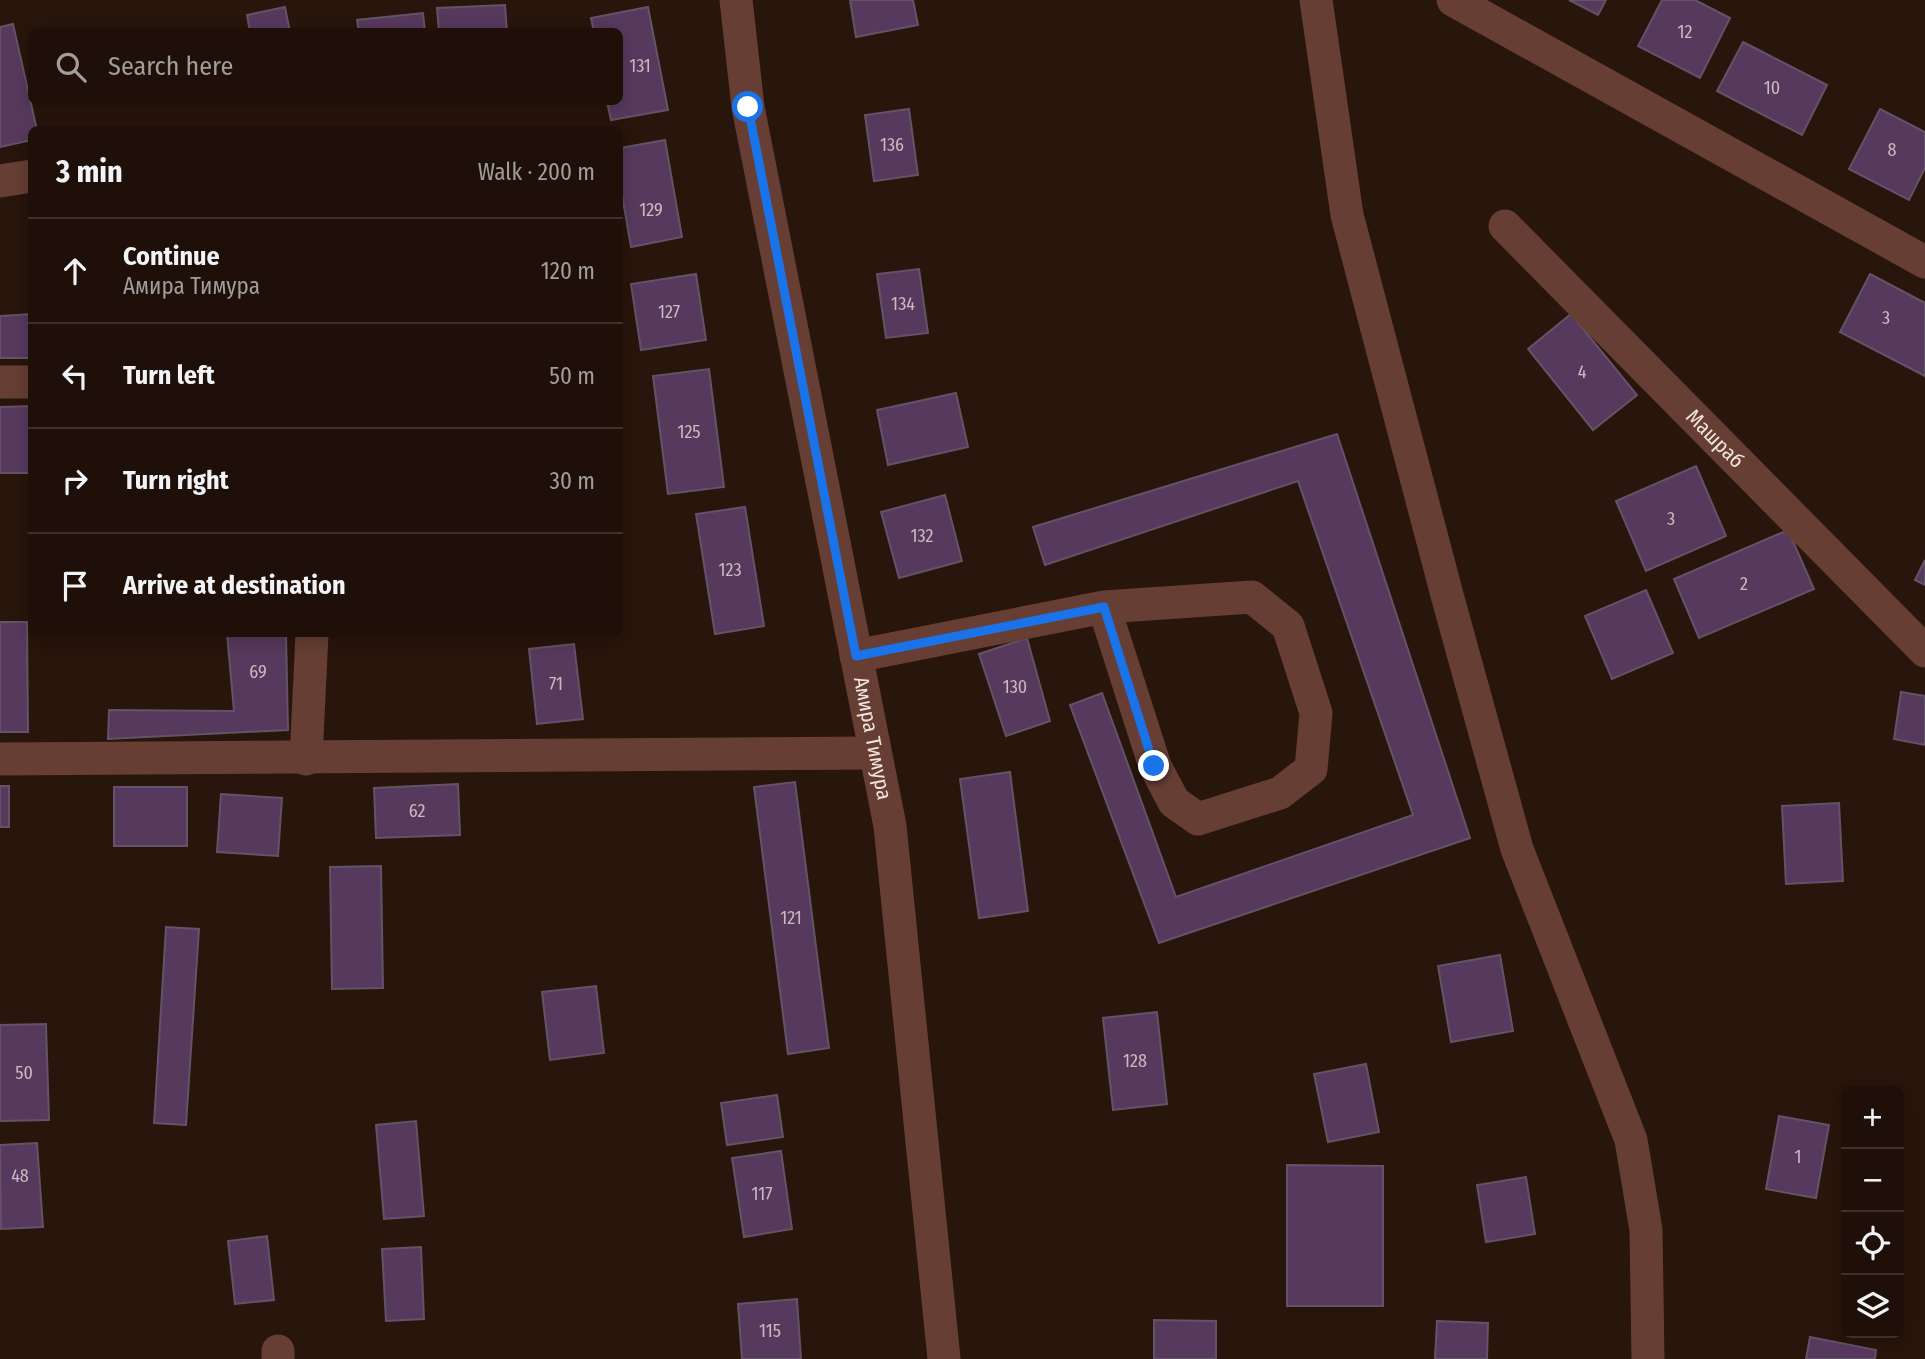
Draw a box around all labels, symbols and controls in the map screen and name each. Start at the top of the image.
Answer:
house number: 12 [1678,21,1693,43]
search box [28,28,623,105]
icon: search [52,48,90,86]
text: Search here [108,51,233,82]
house number: 131 [629,55,651,77]
house number: 10 [1764,77,1780,99]
route start [732,91,763,122]
house number: 136 [880,134,904,156]
house number: 8 [1888,139,1897,161]
text: 3 min [56,154,123,190]
text: Walk · 200 m [478,158,595,186]
house number: 129 [639,199,663,221]
text: Continue [123,241,220,272]
icon: ahead [56,252,94,290]
text: 120 m [541,257,595,285]
text: Амира Тимура [123,272,260,300]
house number: 134 [891,293,915,315]
house number: 127 [658,301,680,323]
house number: 3 [1882,307,1890,329]
icon: left [56,357,94,395]
text: Turn left [123,360,215,391]
house number: 4 [1578,361,1587,383]
text: 50 m [549,362,595,390]
street label: Машраб [1680,404,1750,474]
house number: 125 [677,421,701,443]
icon: right [56,462,94,500]
text: Turn right [123,465,229,496]
text: 30 m [550,467,595,495]
house number: 3 [1667,508,1675,530]
house number: 132 [911,525,934,547]
house number: 123 [718,559,742,581]
icon: arrive [56,567,94,605]
text: Arrive at destination [123,570,346,601]
house number: 2 [1740,573,1748,595]
house number: 69 [249,661,267,683]
house number: 71 [549,673,563,695]
street label: Амира Тимура [848,674,898,802]
house number: 130 [1003,676,1027,698]
route end [1138,750,1169,781]
house number: 62 [409,800,425,822]
house number: 121 [780,907,802,929]
house number: 128 [1123,1050,1147,1072]
house number: 50 [15,1062,33,1084]
map controls [1841,1086,1904,1338]
button: + [1841,1086,1904,1149]
house number: 1 [1794,1146,1802,1168]
button: − [1841,1149,1904,1212]
house number: 48 [11,1165,29,1187]
house number: 117 [751,1183,773,1205]
button: locate [1841,1212,1904,1275]
button: layers [1841,1275,1904,1338]
house number: 115 [759,1320,781,1342]

